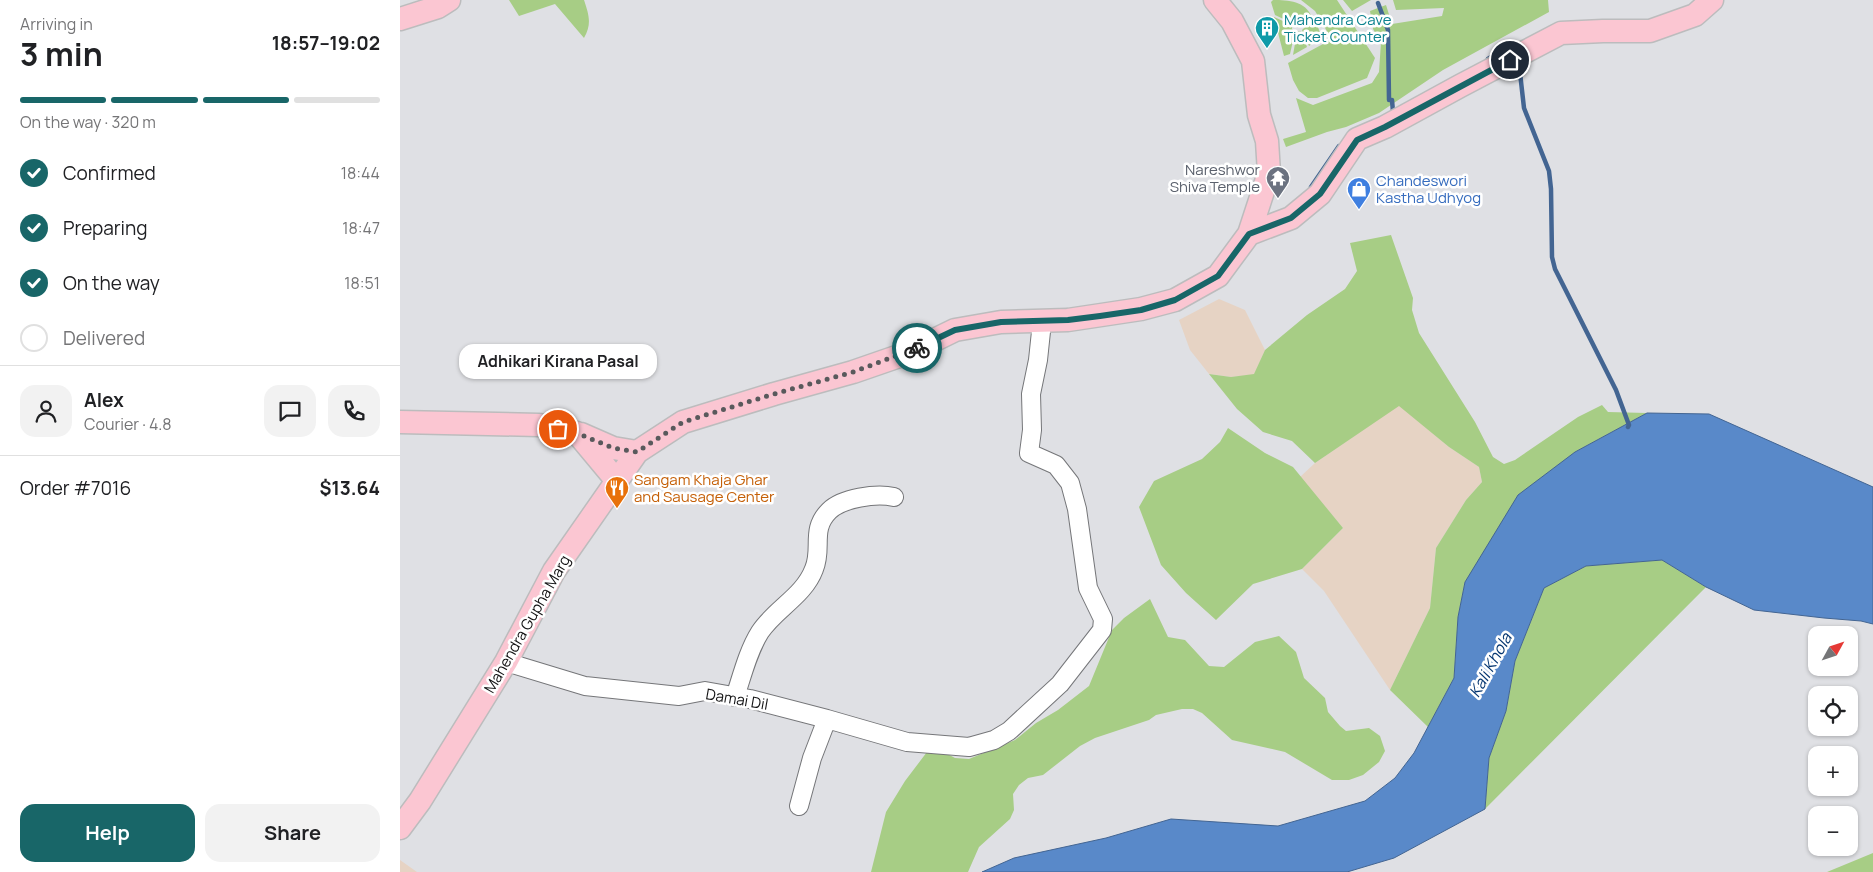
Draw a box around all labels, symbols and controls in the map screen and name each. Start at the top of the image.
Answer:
place label: Mahendra Cave Ticket Counter [1284,9,1392,47]
text: Arriving in [20,13,93,35]
building icon: Mahendra Cave Ticket Counter [1254,15,1280,49]
text: 18:57–19:02 [272,30,380,56]
text: 3 min [20,32,103,76]
pin [1489,39,1531,81]
icon: home [1496,46,1524,74]
text: On the way · 320 m [20,111,156,133]
icon: check [20,159,48,187]
place label: Nareshwor Shiva Temple [1170,159,1261,197]
text: Confirmed [63,160,156,186]
text: 18:44 [341,162,380,184]
temple icon: Nareshwor Shiva Temple [1265,165,1291,199]
place label: Chandeswori Kastha Udhyog [1376,170,1481,208]
shop icon: Chandeswori Kastha Udhyog [1346,176,1372,210]
icon: check [20,214,48,242]
text: Preparing [63,215,148,241]
text: 18:47 [342,217,380,239]
icon: check [20,269,48,297]
text: On the way [63,270,160,296]
text: 18:51 [344,272,380,294]
courier [892,323,942,373]
text: Delivered [63,325,145,351]
icon: bike [903,334,931,362]
callout: Adhikari Kirana Pasal [459,344,657,379]
text: Adhikari Kirana Pasal [477,350,639,372]
button: person [20,385,72,437]
button: chat [264,385,316,437]
button: phone [328,385,380,437]
text: Alex [84,387,124,413]
pin [537,408,579,450]
text: Courier · 4.8 [84,413,172,435]
icon: bag [544,415,572,443]
place label: Sangam Khaja Ghar and Sausage Center [634,469,775,507]
text: Order #7016 [20,475,131,501]
text: $13.64 [320,475,380,501]
restaurant icon: Sangam Khaja Ghar and Sausage Center [604,475,630,509]
street label: Mahendra Gupha Marg [479,551,575,697]
north arrow [1808,626,1858,676]
map controls [1808,626,1858,856]
water label: Kali Khola [1463,628,1517,701]
street label: Damai Dil [704,683,770,715]
button: locate [1808,686,1858,736]
button: + [1808,746,1858,796]
button: Help [20,804,195,862]
button: Share [205,804,380,862]
button: − [1808,806,1858,856]

